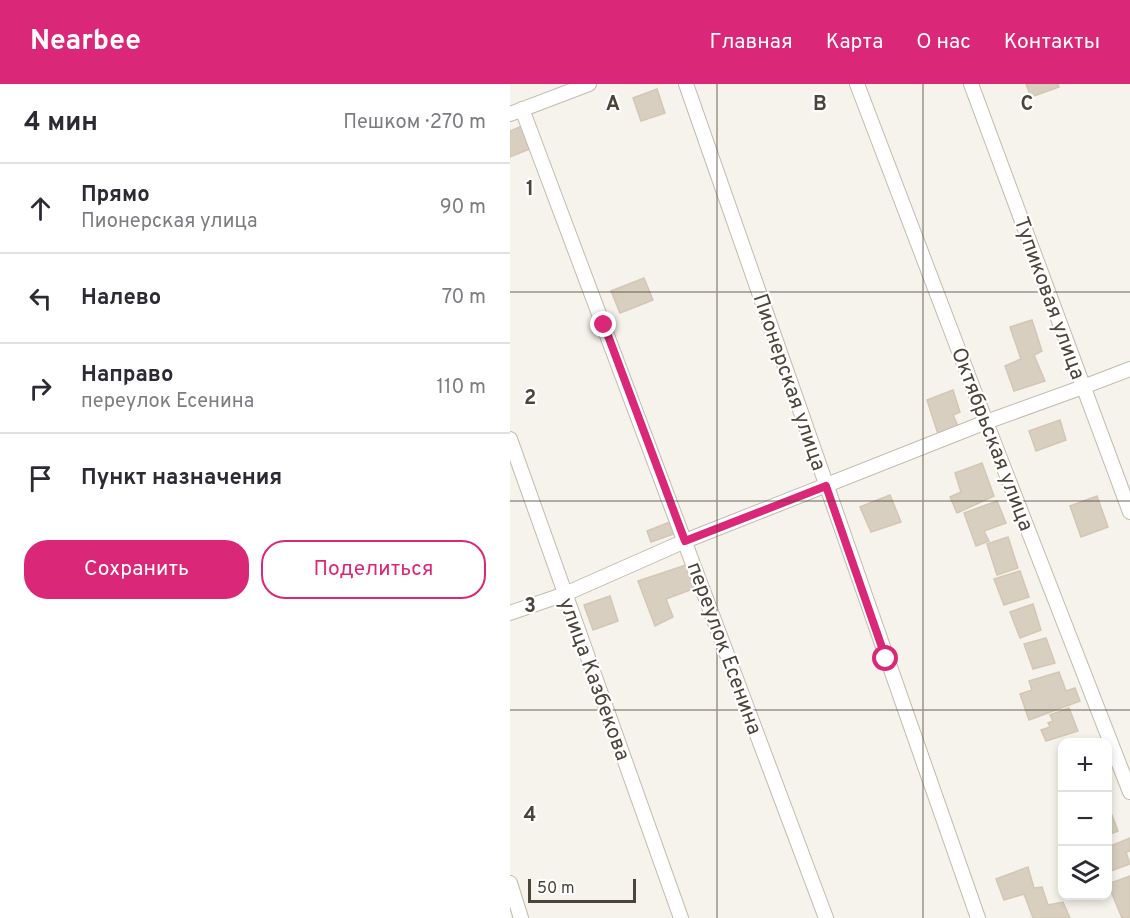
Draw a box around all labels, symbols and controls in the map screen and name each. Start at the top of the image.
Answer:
text: Nearbee [30,24,141,60]
text: Главная [709,29,793,56]
text: Карта [826,29,883,56]
text: О нас [916,29,971,56]
text: Контакты [1004,29,1100,56]
text: A [606,92,620,118]
text: B [813,92,827,118]
text: C [1021,92,1033,118]
text: 4 мин [24,107,98,140]
text: Пешком · 270 m [343,110,486,136]
text: 1 [526,177,534,203]
text: Прямо [81,182,150,209]
icon: ahead [24,192,57,225]
text: 90 m [440,195,486,221]
text: Пионерская улица [81,209,258,235]
street label: Тупиковая улица [1007,213,1091,384]
icon: left [24,282,57,315]
text: Налево [81,285,161,312]
text: 70 m [442,285,486,311]
street label: Пионерская улица [746,290,832,475]
route end [590,311,616,337]
street label: Октябрьская улица [944,344,1039,535]
text: Направо [81,362,173,389]
icon: right [24,372,57,405]
text: 110 m [437,375,486,401]
text: 2 [524,386,536,412]
text: переулок Есенина [81,389,254,415]
icon: arrive [24,462,57,495]
text: Пункт назначения [81,465,282,492]
button: Сохранить [24,540,249,599]
button: Поделиться [261,540,486,599]
street label: переулок Есенина [680,558,767,739]
text: 3 [524,594,536,620]
street label: улица Казбекова [552,594,636,765]
route start [872,645,898,671]
map controls [1058,738,1112,900]
button: + [1058,738,1112,792]
button: − [1058,792,1112,846]
text: 4 [524,803,536,829]
button: layers [1058,846,1112,900]
scale bar [528,876,636,904]
text: 50 m [537,879,575,899]

